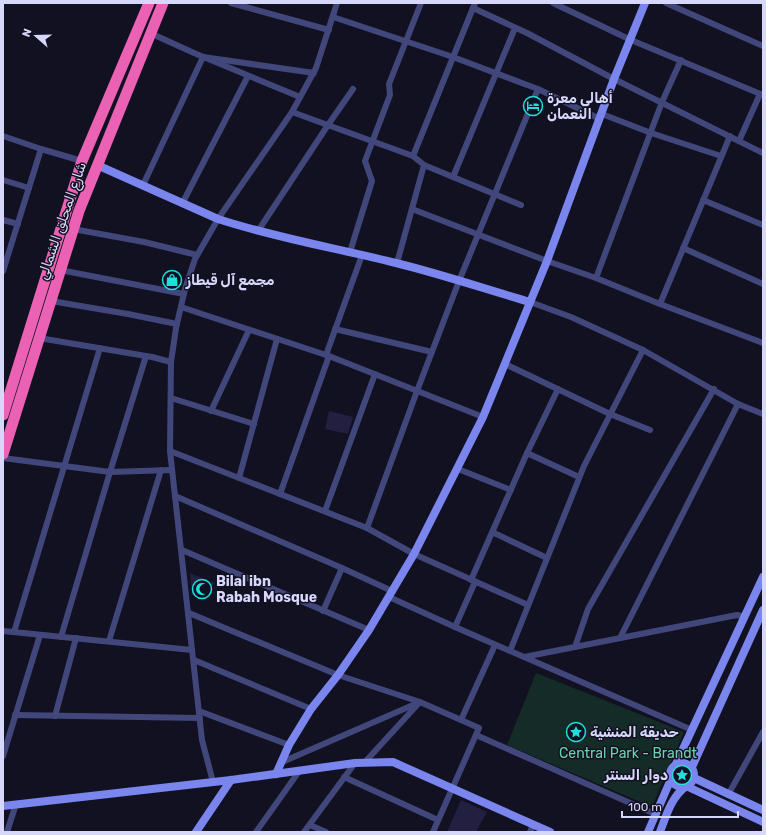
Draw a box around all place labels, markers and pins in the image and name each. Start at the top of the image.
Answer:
place label: أهالي معرة النعمان [547,90,613,123]
hotel icon: أهالي معرة النعمان [522,95,544,117]
shop icon: مجمع آل قيطاز [161,269,183,291]
place label: مجمع آل قيطاز [185,272,274,291]
place label: Bilal ibn Rabah Mosque [216,573,317,606]
mosque icon: Bilal ibn Rabah Mosque [191,578,213,600]
place icon: حديقة المنشية [565,721,587,743]
place label: حديقة المنشية [590,724,679,741]
place icon: دوار السنتر [671,764,693,786]
place label: دوار السنتر [603,767,668,784]

